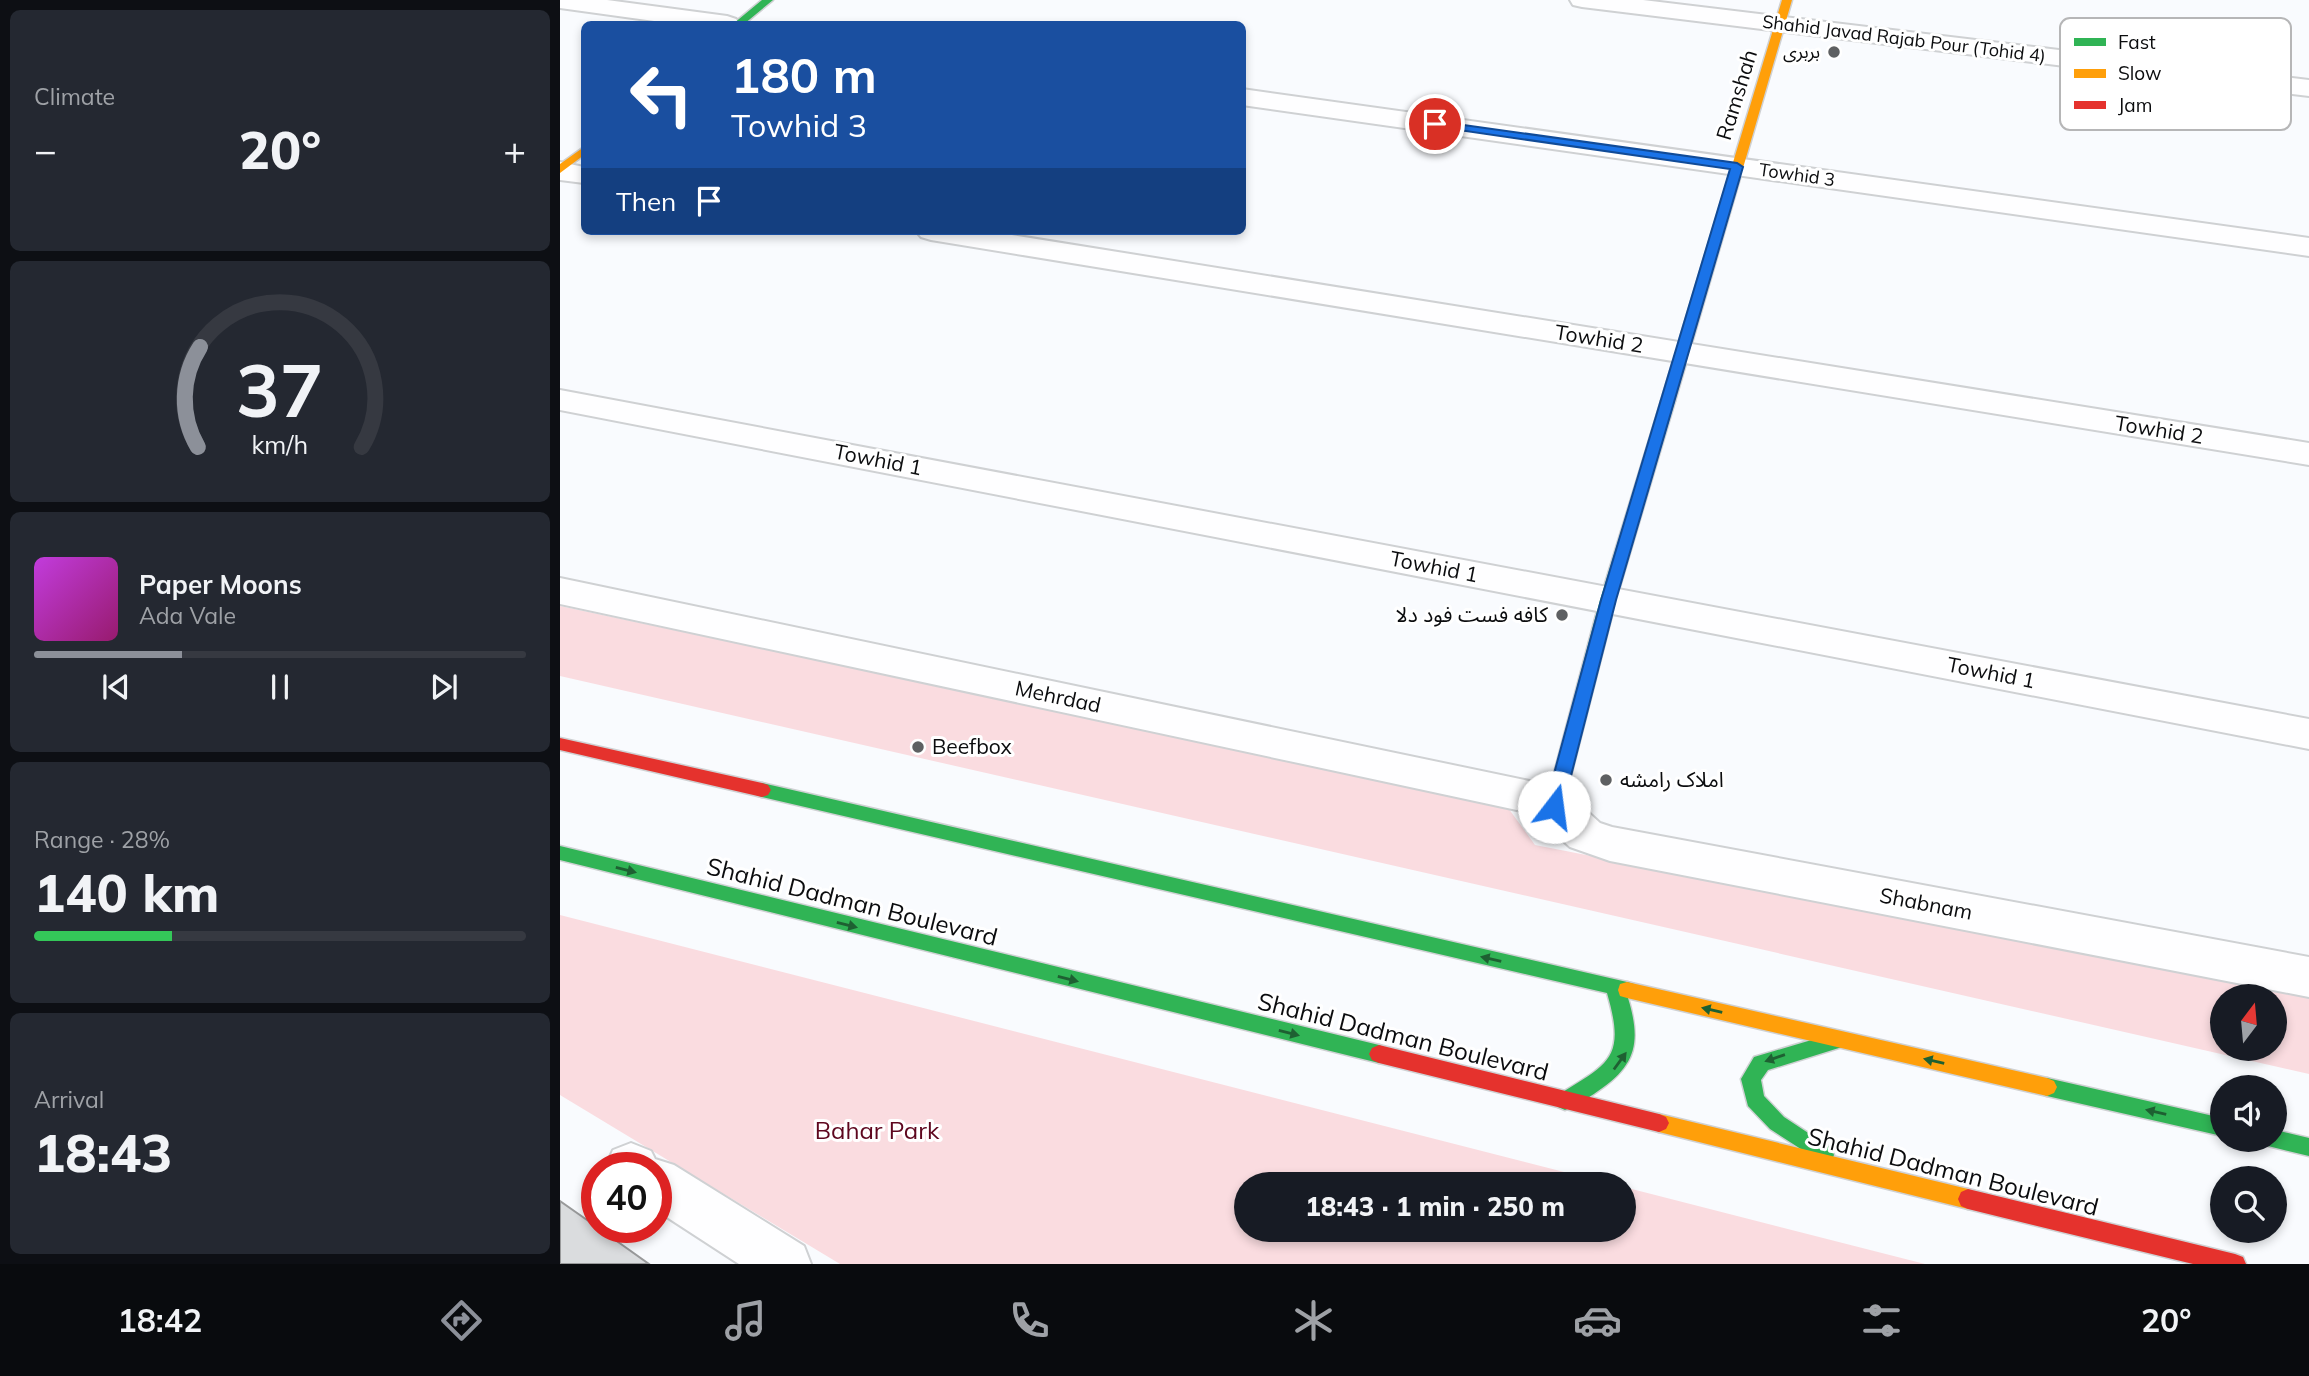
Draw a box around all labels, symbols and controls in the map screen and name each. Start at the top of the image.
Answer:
street label: Shahid Javad Rajab Pour (Tohid 4) [1761,10,2047,67]
legend [2060,18,2291,130]
text: Fast [2118,30,2156,54]
place label: بربری [1783,40,1820,63]
text: 180 m [731,44,877,105]
marker: بربری [1826,44,1842,60]
street label: Ramshah [1710,46,1762,143]
icon: left [616,49,707,140]
text: Slow [2118,61,2162,85]
text: Climate [34,82,115,111]
text: Jam [2118,93,2152,117]
pin [1405,94,1465,154]
text: Towhid 3 [731,105,867,145]
icon: arrive [1416,105,1454,143]
text: 20° [239,117,321,182]
text: − [34,126,57,174]
text: + [503,126,526,174]
street label: Towhid 3 [1758,158,1837,191]
icon: arrive [690,182,728,220]
text: Then [616,185,676,218]
street label: Towhid 2 [1553,318,1645,358]
text: 37 [236,345,324,436]
street label: Towhid 2 [2113,409,2205,449]
text: km/h [252,429,308,460]
street label: Towhid 1 [832,438,924,480]
street label: Towhid 1 [1388,545,1480,587]
text: Paper Moons [139,568,302,601]
text: Ada Vale [139,601,236,630]
place label: کافه فست فود دلا [1395,601,1548,627]
marker: کافه فست فود دلا [1554,607,1570,623]
street label: Towhid 1 [1945,651,2037,693]
icon: previous [97,668,135,706]
icon: pause [261,668,299,706]
icon: next [425,668,463,706]
street label: Mehrdad [1013,674,1103,718]
place label: Beefbox [932,733,1012,759]
marker: Beefbox [910,739,926,755]
place label: املاک رامشه [1620,766,1724,792]
position arrow [1517,770,1591,844]
marker: املاک رامشه [1598,772,1614,788]
text: Range · 28% [34,825,170,854]
street label: Shahid Dadman Boulevard [704,850,1001,952]
text: 140 km [34,860,219,925]
one-way arrow [615,865,637,876]
street label: Shabnam [1878,881,1975,925]
one-way arrow [836,919,858,930]
one-way arrow [1480,953,1502,964]
one-way arrow [1057,974,1079,985]
north arrow [2210,984,2287,1060]
map controls [2210,984,2287,1243]
street label: Shahid Dadman Boulevard [1255,985,1552,1087]
one-way arrow [1701,1005,1723,1016]
one-way arrow [1278,1028,1300,1039]
one-way arrow [1613,1052,1627,1071]
one-way arrow [1764,1053,1785,1064]
one-way arrow [1923,1055,1945,1066]
button: sound [2210,1075,2287,1152]
text: Arrival [34,1085,104,1114]
one-way arrow [2145,1106,2167,1117]
park label: Bahar Park [815,1115,940,1145]
text: 18:43 [34,1120,172,1185]
street label: Shahid Dadman Boulevard [1805,1120,2102,1222]
speed limit sign: 40 [581,1152,672,1243]
button: search [2210,1166,2287,1243]
text: 18:43 · 1 min · 250 m [1305,1190,1565,1223]
icon: directions [437,1296,486,1345]
icon: music [721,1296,770,1345]
icon: phone [1005,1296,1054,1345]
icon: climate [1289,1296,1338,1345]
icon: car [1573,1296,1622,1345]
icon: filters [1857,1296,1906,1345]
text: 18:42 [117,1300,202,1340]
text: 20° [2141,1300,2191,1340]

